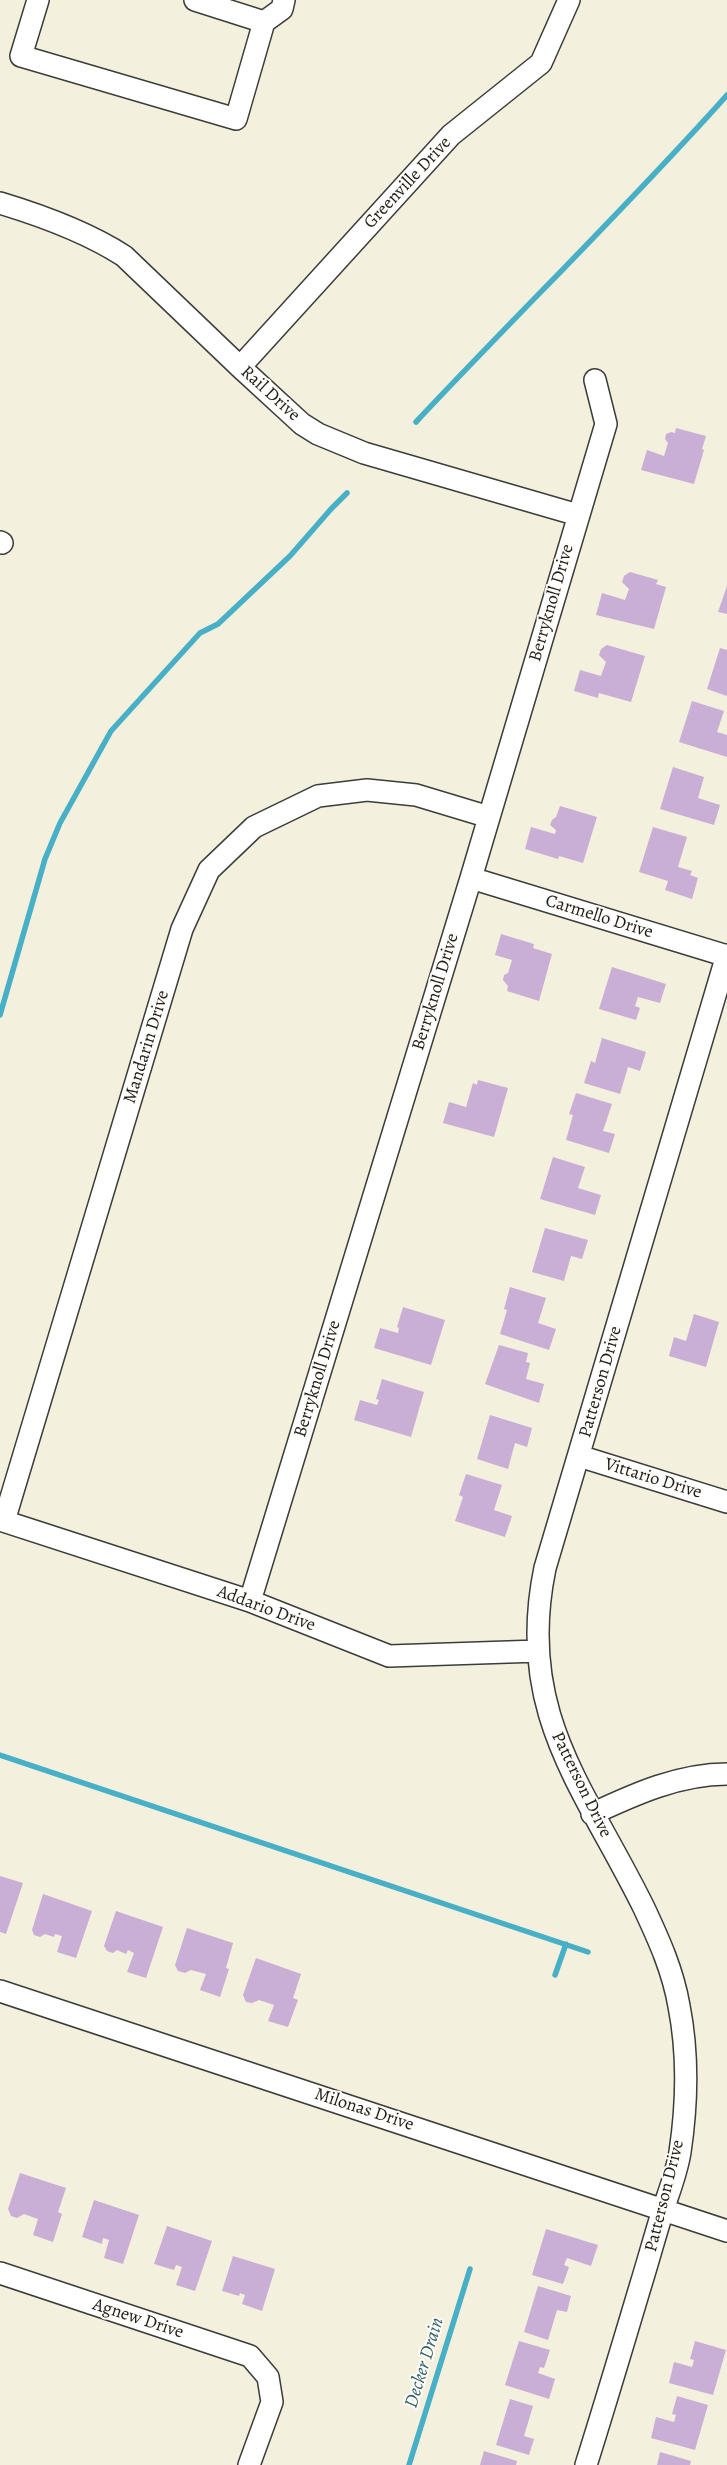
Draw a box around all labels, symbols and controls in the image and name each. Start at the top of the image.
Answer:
street label: Greenville Drive [360,133,456,233]
street label: Rail Drive [236,362,304,426]
street label: Berryknoll Drive [525,542,579,664]
street label: Carmello Drive [543,890,655,944]
street label: Berryknoll Drive [408,931,464,1053]
street label: Mandarin Drive [120,988,174,1106]
street label: Berryknoll Drive [290,1318,346,1440]
street label: Patterson Drive [575,1324,627,1440]
street label: Vittario Drive [602,1454,704,1504]
street label: Addario Drive [214,1581,318,1637]
street label: Patterson Drive [546,1729,616,1841]
street label: Milonas Drive [312,2084,416,2136]
street label: Patterson Drive [641,2138,689,2254]
street label: Agnew Drive [90,2294,186,2344]
water label: Decker Drain [400,2315,450,2411]

